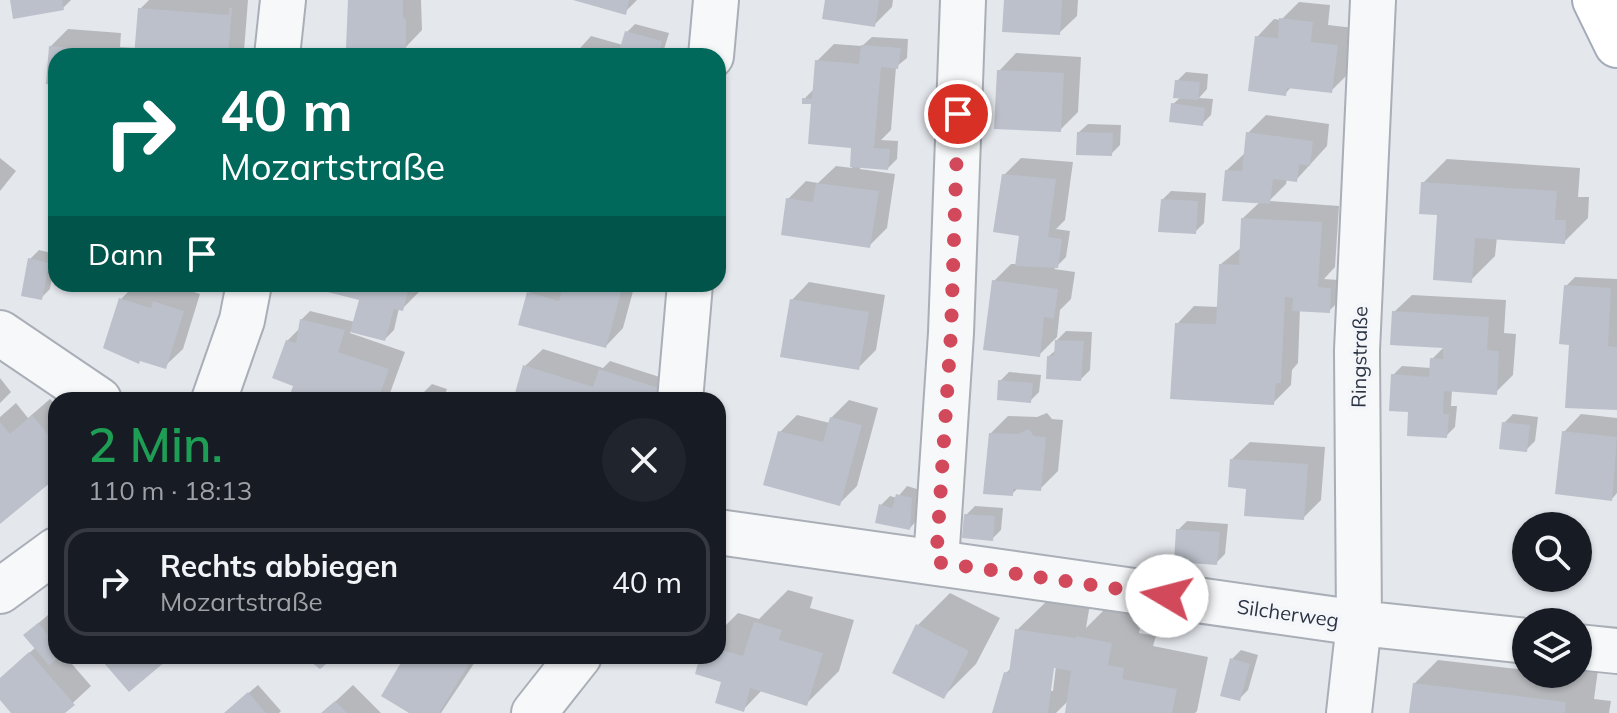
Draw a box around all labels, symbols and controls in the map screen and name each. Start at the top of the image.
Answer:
text: 40 m [220,75,353,145]
icon: right [88,80,192,184]
pin [924,80,992,148]
icon: arrive [936,92,980,136]
text: Mozartstraße [220,144,445,189]
icon: arrive [180,232,224,276]
text: Dann [88,235,164,273]
street label: Ringstraße [1346,306,1372,408]
text: 2 Min. [88,414,223,474]
button: close [602,418,686,502]
text: 110 m · 18:13 [88,474,252,507]
map controls [1512,512,1592,688]
button: search [1512,512,1592,592]
text: Rechts abbiegen [160,547,398,585]
position arrow [1125,554,1209,638]
icon: right [92,560,136,604]
text: 40 m [612,563,682,601]
text: Mozartstraße [160,585,323,618]
street label: Silcherweg [1236,593,1340,633]
button: layers [1512,608,1592,688]

